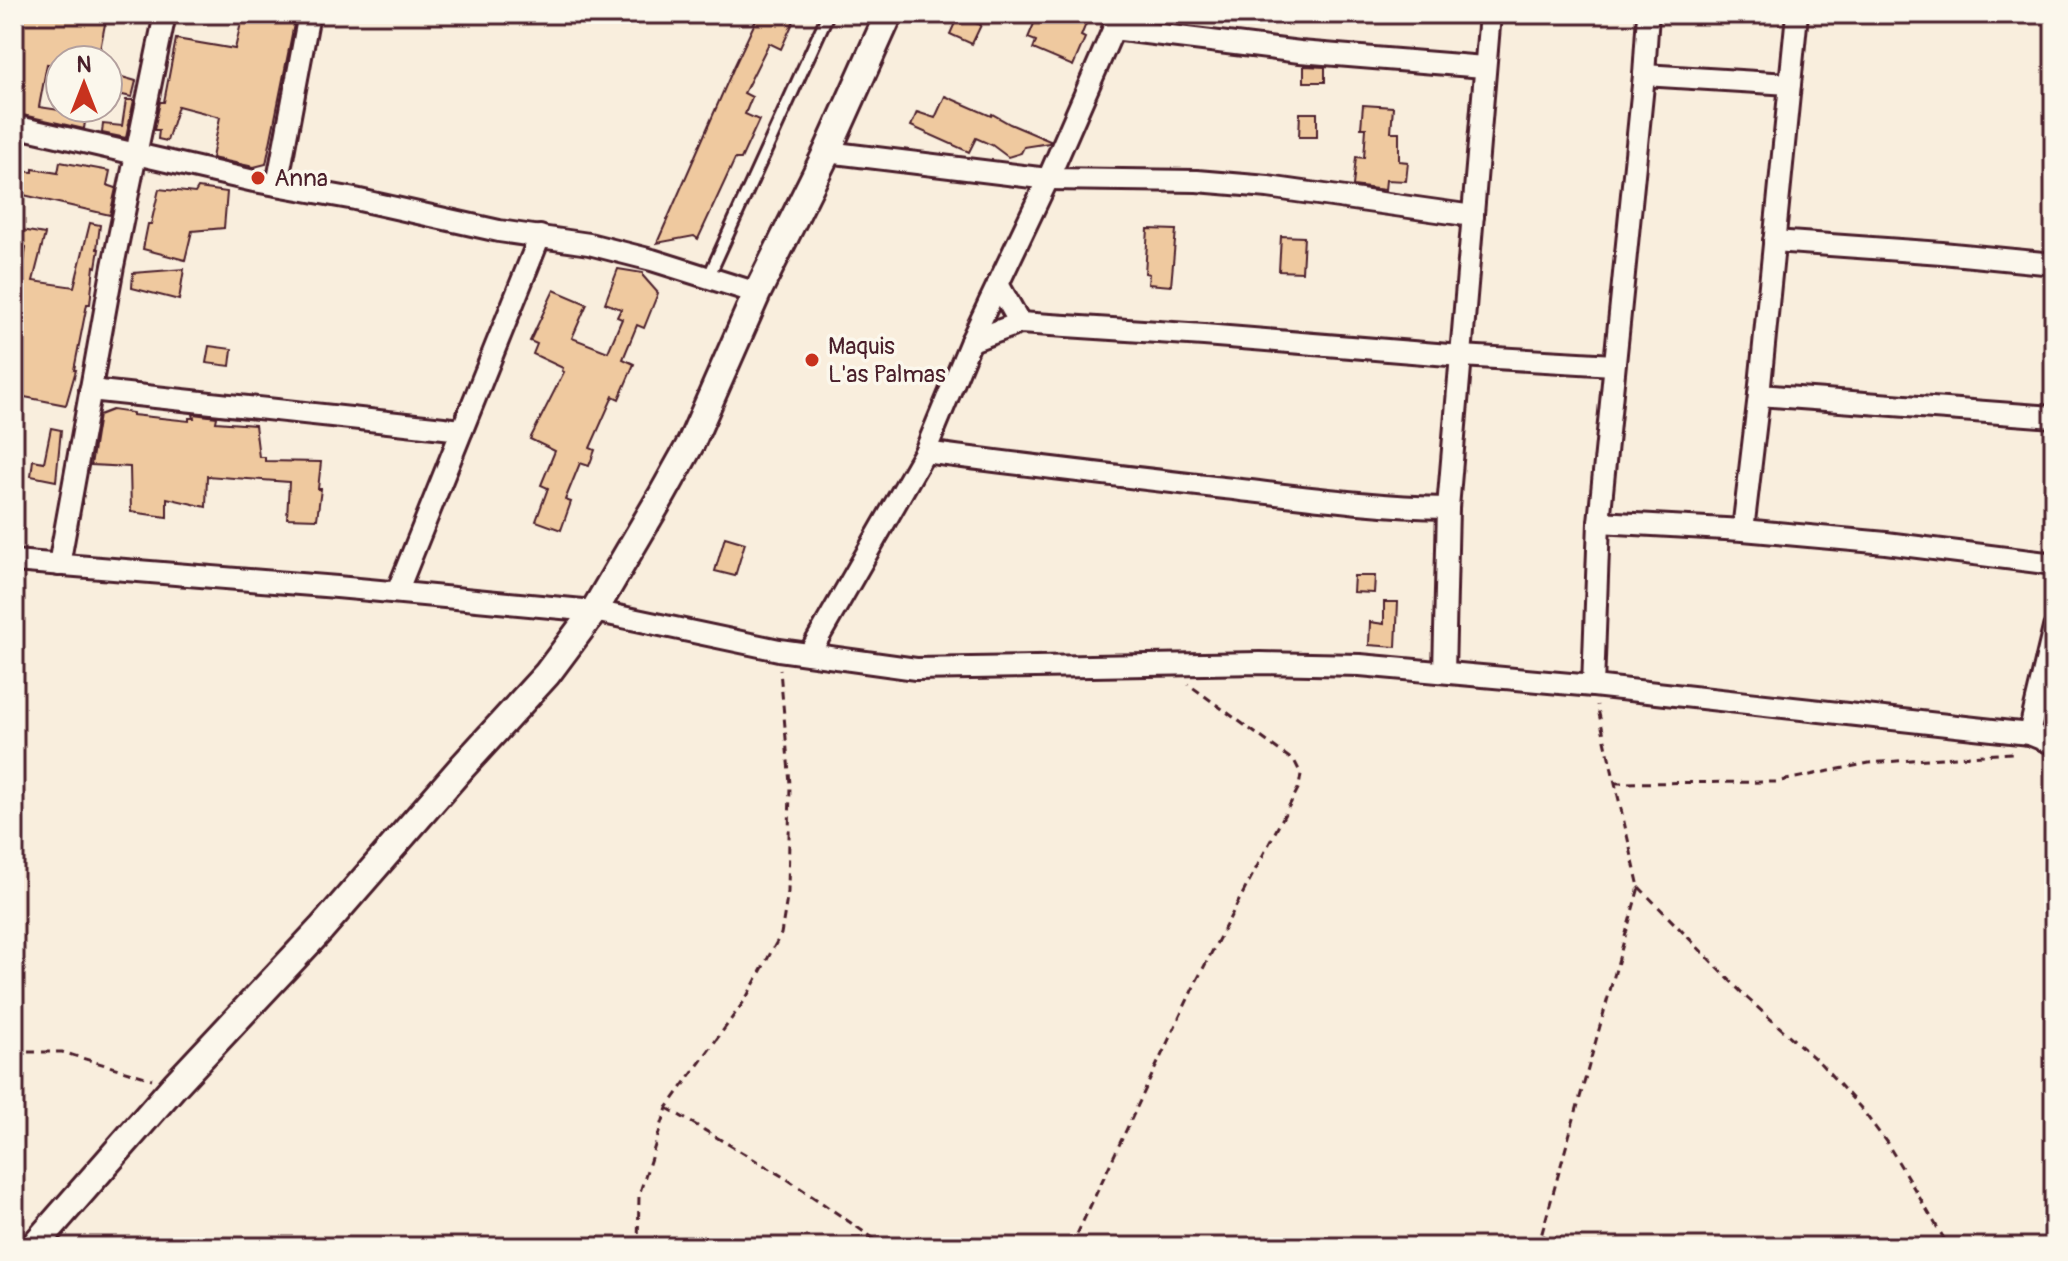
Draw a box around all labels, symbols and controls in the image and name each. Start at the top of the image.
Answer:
north arrow [44,44,124,124]
text: N [77,51,92,79]
place label: Anna [274,164,328,193]
marker: Anna [249,169,267,187]
place label: Maquis L'as Palmas [828,332,946,389]
marker: Maquis L'as Palmas [803,351,821,369]

